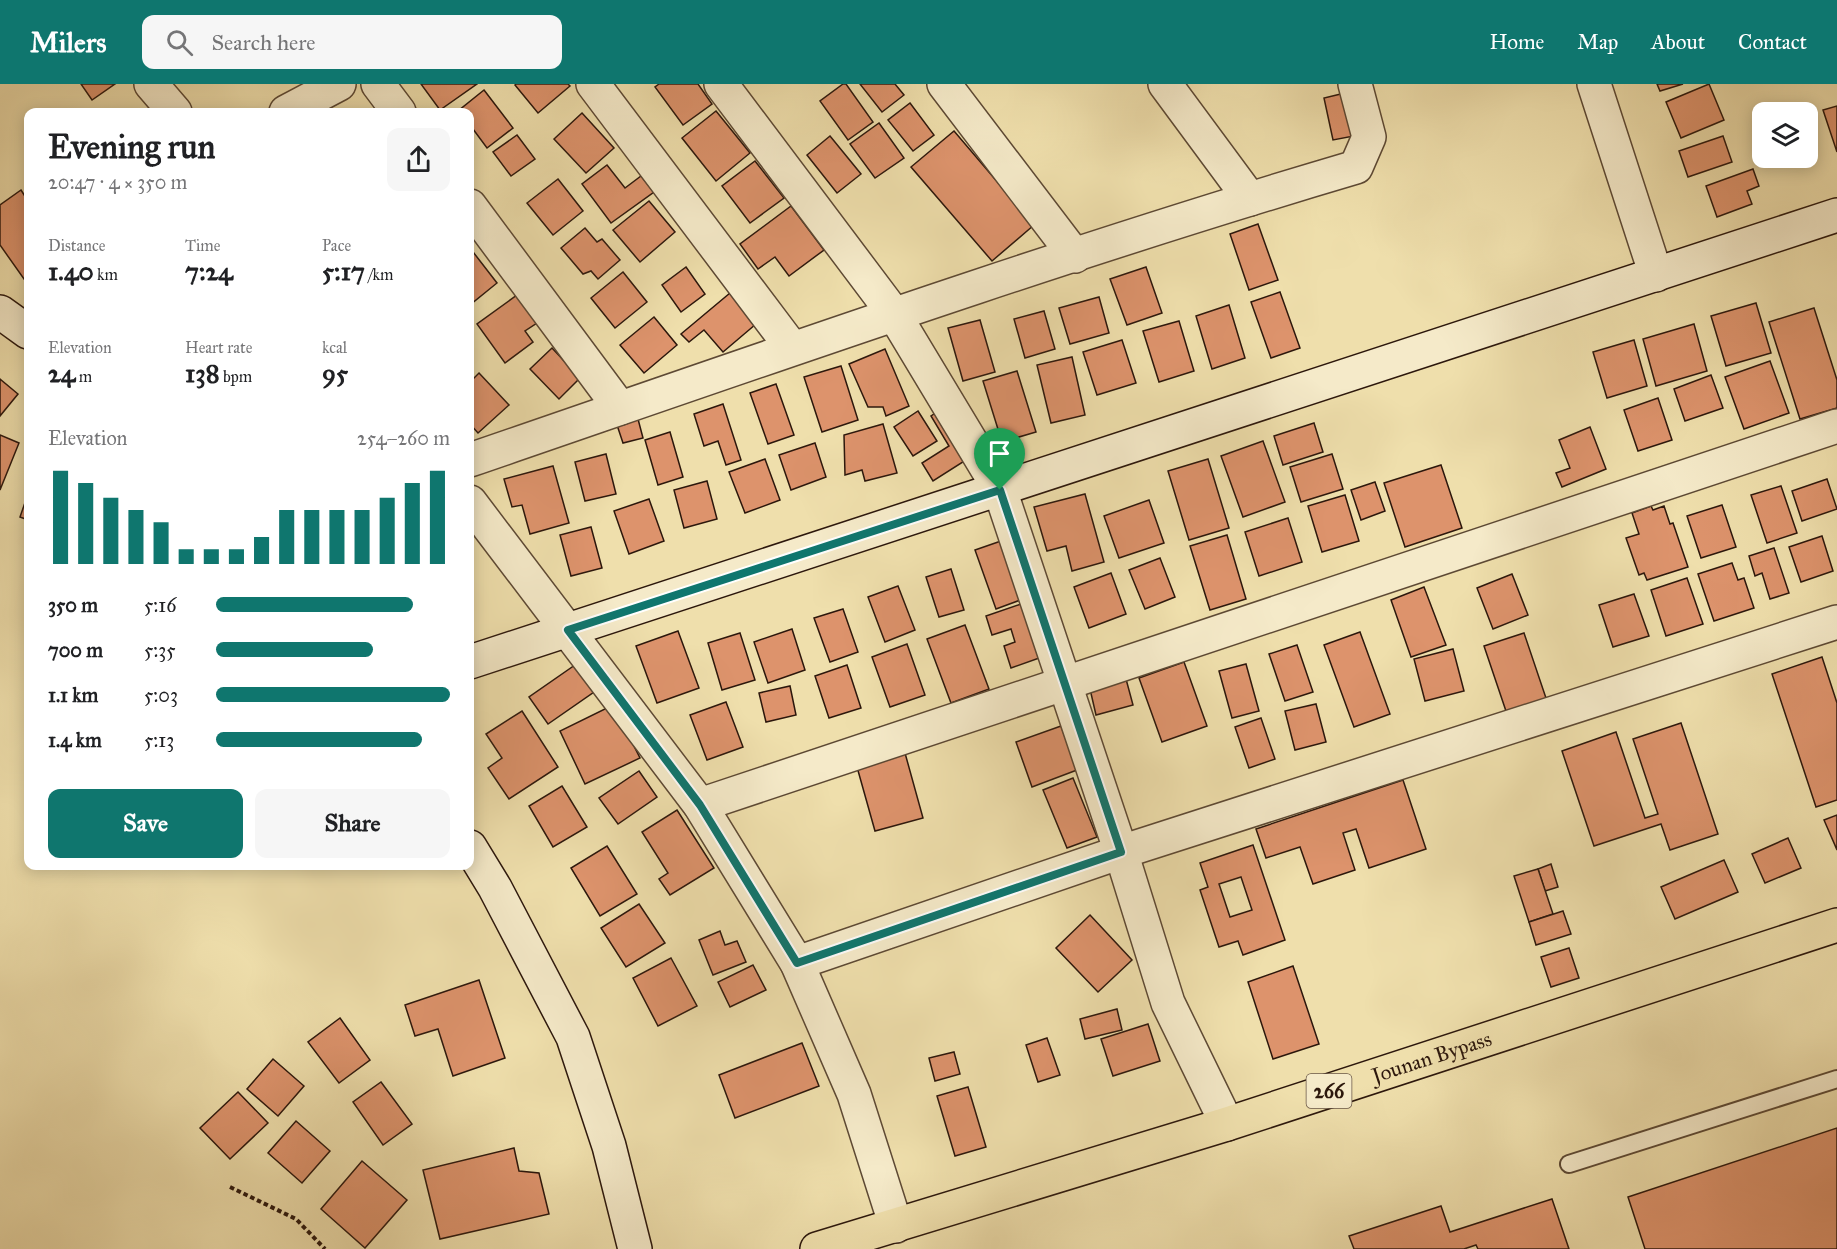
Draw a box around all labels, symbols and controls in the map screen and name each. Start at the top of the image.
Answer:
search box [142,15,562,69]
text: Milers [30,25,106,60]
icon: search [163,26,196,59]
text: Search here [211,29,316,56]
text: Home [1489,29,1544,55]
text: Map [1577,29,1618,55]
text: About [1651,29,1705,55]
text: Contact [1738,29,1807,55]
map controls [1752,102,1818,168]
button: layers [1752,102,1818,168]
text: Evening run [48,127,215,167]
button: share [387,128,450,191]
text: 20:47 · 4 × 350 m [48,170,187,194]
text: Distance [48,236,105,255]
text: Time [185,236,220,255]
text: Pace [322,236,351,255]
text: 1.40 [48,255,94,287]
text: 7:24 [185,255,233,287]
text: 5:17 [322,255,365,287]
text: km [94,265,118,284]
text: /km [365,265,393,284]
text: Elevation [48,338,112,357]
text: Heart rate [185,338,252,357]
text: kcal [322,338,347,357]
text: 24 [48,357,75,389]
text: 138 [185,357,220,389]
text: 95 [322,357,348,389]
text: m [75,367,92,386]
text: bpm [220,367,252,386]
text: Elevation [48,426,127,450]
text: 254–260 m [357,426,450,450]
pin [974,428,1025,490]
icon: arrive [983,437,1016,470]
text: 350 m [48,593,98,617]
text: 5:16 [144,593,176,617]
text: 700 m [48,638,103,662]
text: 5:35 [144,638,176,662]
text: 1.1 km [48,683,98,707]
text: 5:03 [144,683,178,707]
text: 1.4 km [48,728,102,752]
text: 5:13 [144,728,174,752]
button: Save [48,789,243,858]
button: Share [255,789,450,858]
street label: Jounan Bypass [1367,1026,1495,1089]
road number: 266 [1306,1074,1352,1108]

